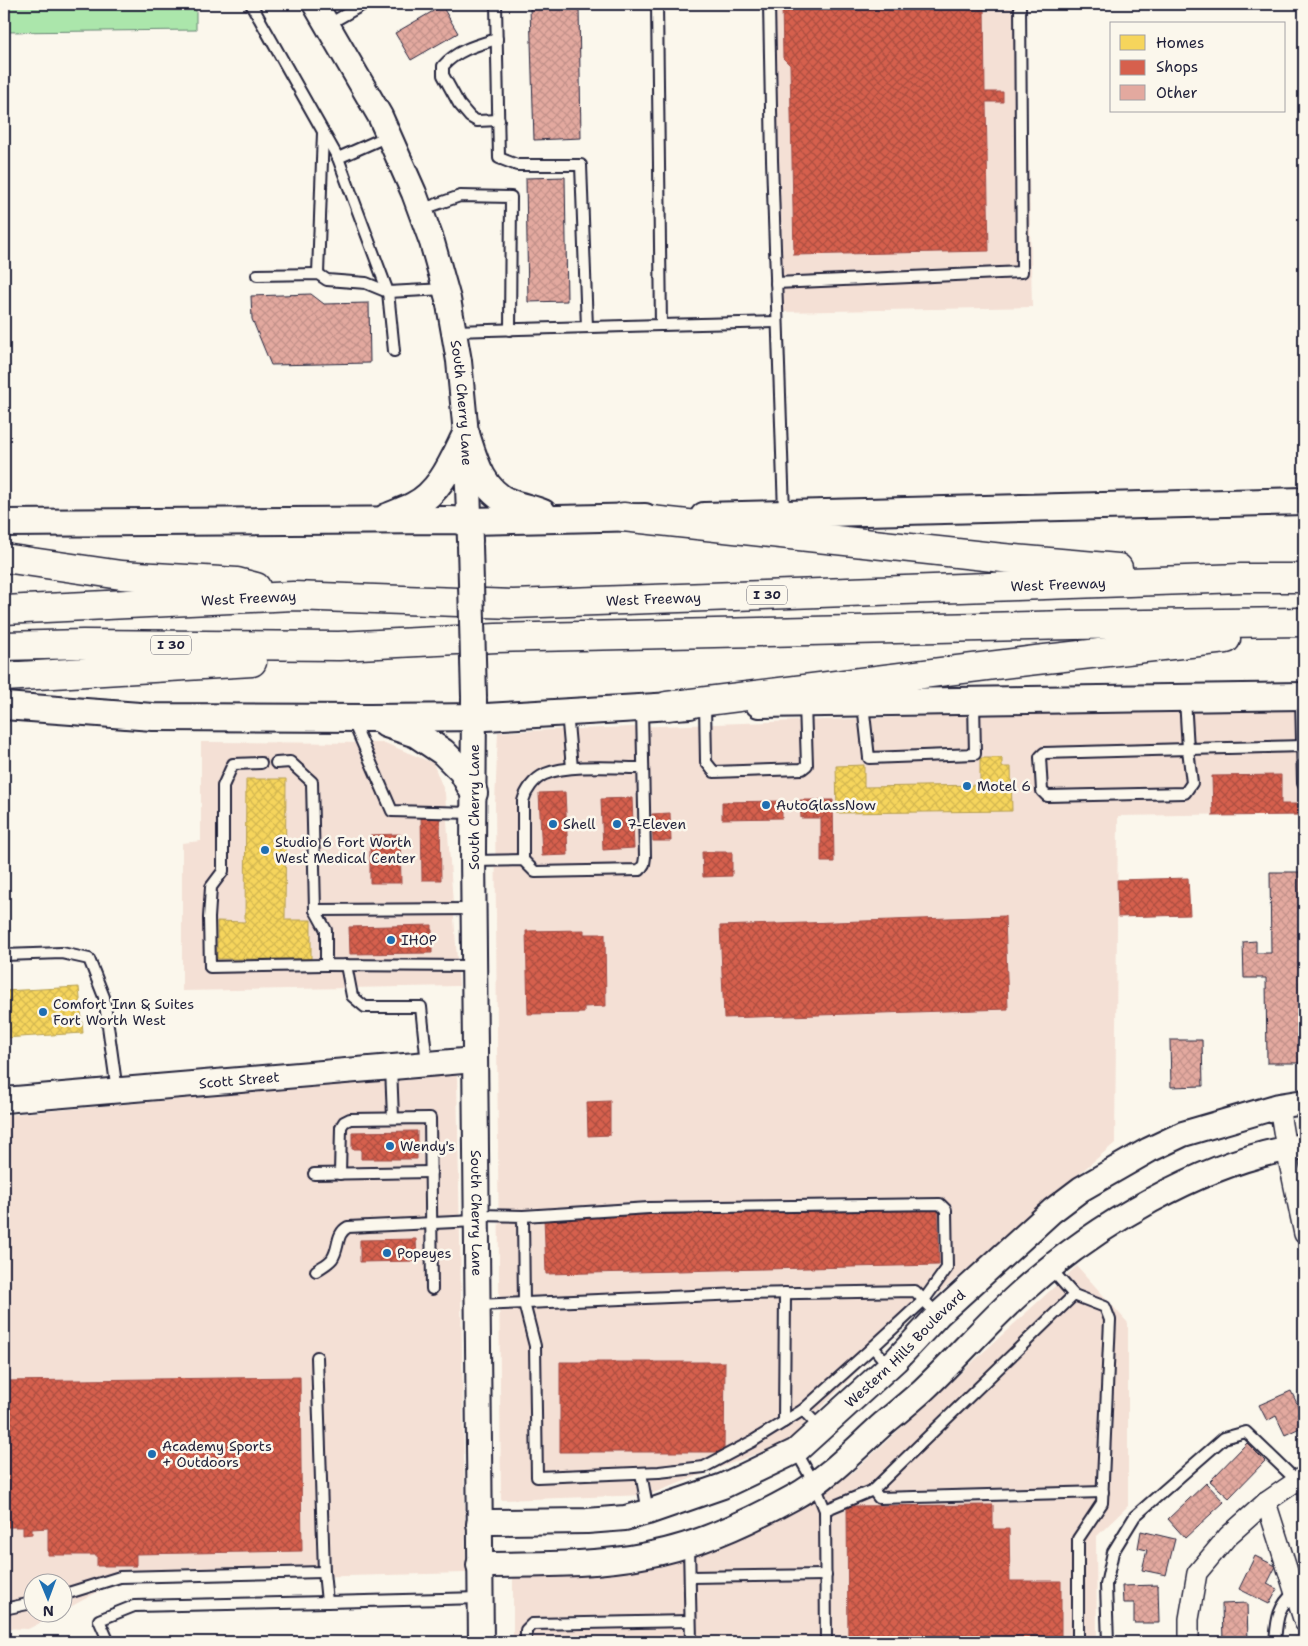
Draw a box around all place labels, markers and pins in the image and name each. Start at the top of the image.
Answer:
place label: Motel 6 [977,777,1031,795]
marker: Motel 6 [961,780,973,792]
place label: AutoGlassNow [776,796,876,814]
marker: AutoGlassNow [760,799,772,811]
place label: Shell [563,815,596,833]
place label: 7-Eleven [627,815,686,833]
marker: Shell [547,818,559,830]
marker: 7-Eleven [611,818,623,830]
place label: Studio 6 Fort Worth West Medical Center [275,833,416,867]
marker: Studio 6 Fort Worth West Medical Center [259,844,271,856]
place label: IHOP [401,931,437,949]
marker: IHOP [385,934,397,946]
place label: Comfort Inn & Suites Fort Worth West [53,995,194,1029]
marker: Comfort Inn & Suites Fort Worth West [37,1006,49,1018]
place label: Wendy's [400,1137,455,1155]
marker: Wendy's [384,1140,396,1152]
place label: Popeyes [397,1244,451,1262]
marker: Popeyes [381,1247,393,1259]
place label: Academy Sports + Outdoors [162,1437,272,1471]
marker: Academy Sports + Outdoors [146,1448,158,1460]

